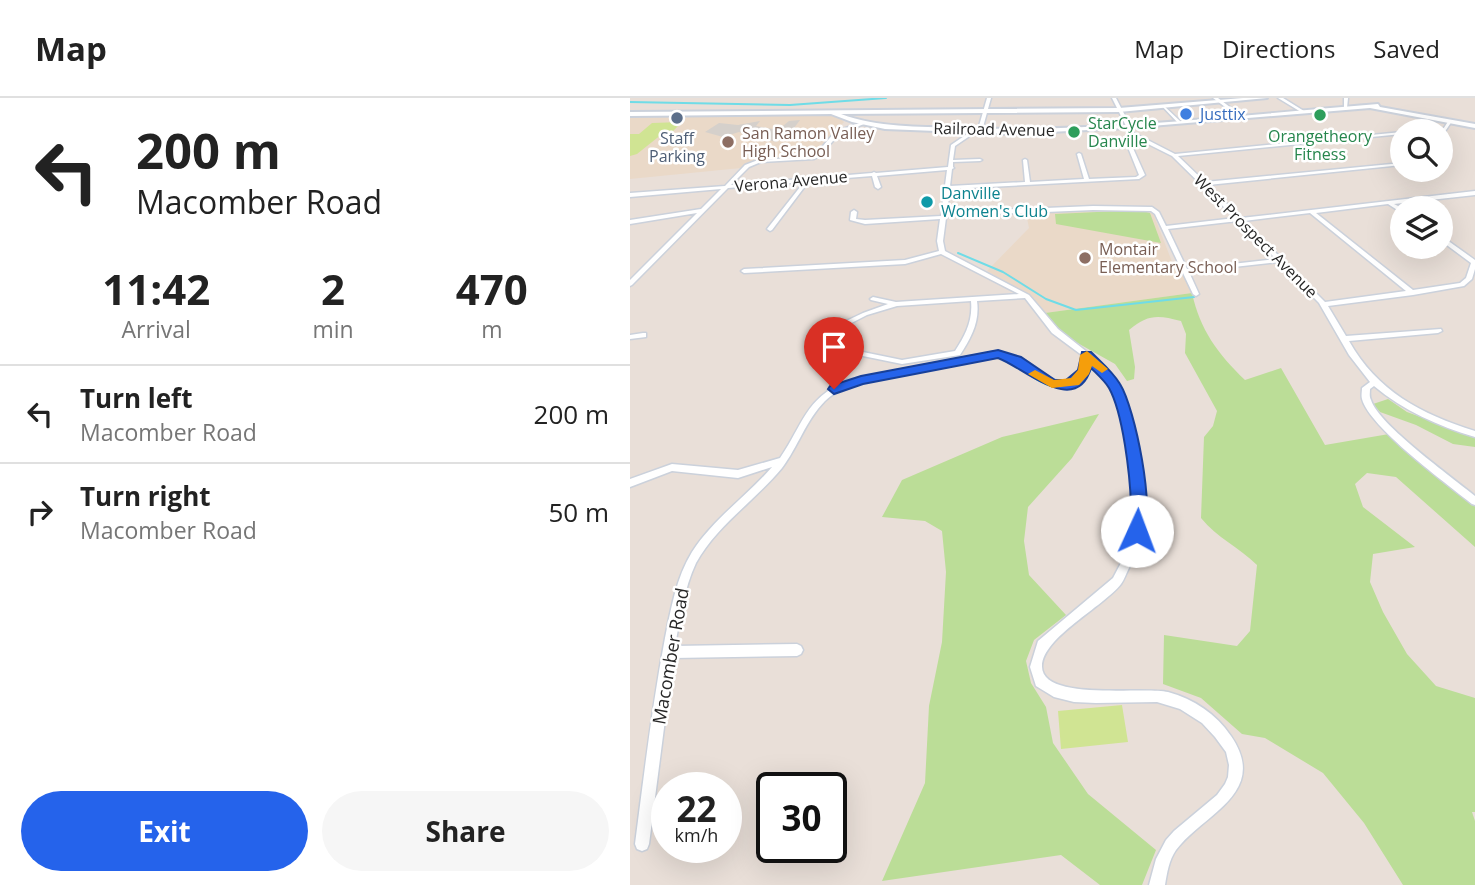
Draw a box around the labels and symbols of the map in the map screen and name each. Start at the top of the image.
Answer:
place label: Justtix [1198,103,1246,125]
marker: Justtix [1178,106,1194,122]
marker: Orangetheory Fitness [1312,107,1328,123]
marker: Staff Parking [669,110,685,126]
place label: StarCycle Danville [1088,112,1157,152]
street label: Railroad Avenue [933,117,1055,141]
place label: San Ramon Valley High School [742,122,875,162]
marker: StarCycle Danville [1066,124,1082,140]
place label: Orangetheory Fitness [1268,125,1373,165]
place label: Staff Parking [649,127,705,167]
marker: San Ramon Valley High School [720,134,736,150]
street label: Verona Avenue [734,165,848,197]
street label: West Prospect Avenue [1189,169,1323,303]
place label: Danville Women's Club [941,182,1048,222]
marker: Danville Women's Club [919,194,935,210]
place label: Montair Elementary School [1099,238,1237,278]
marker: Montair Elementary School [1077,250,1093,266]
pin [804,317,864,389]
position arrow [1100,494,1174,568]
street label: Macomber Road [646,586,694,726]
speed limit sign: 30 [756,772,847,863]

